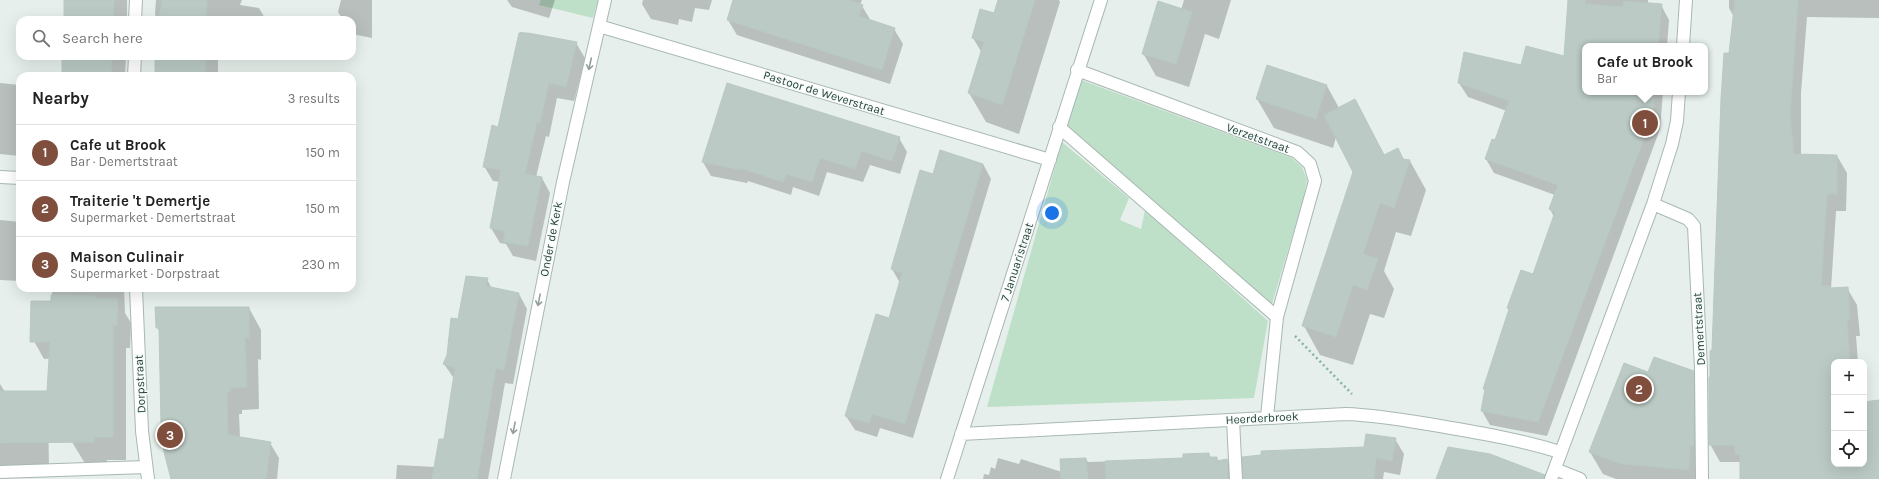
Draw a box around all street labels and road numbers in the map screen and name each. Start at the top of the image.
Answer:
street label: Pastoor de Weverstraat [762,68,887,118]
street label: Verzetstraat [1225,120,1292,156]
street label: Onder de Kerk [537,200,565,278]
street label: 7 Januaristraat [998,220,1036,303]
street label: Demertstraat [1690,292,1708,366]
street label: Dorpstraat [131,354,149,414]
street label: Heerderbroek [1225,409,1299,427]

